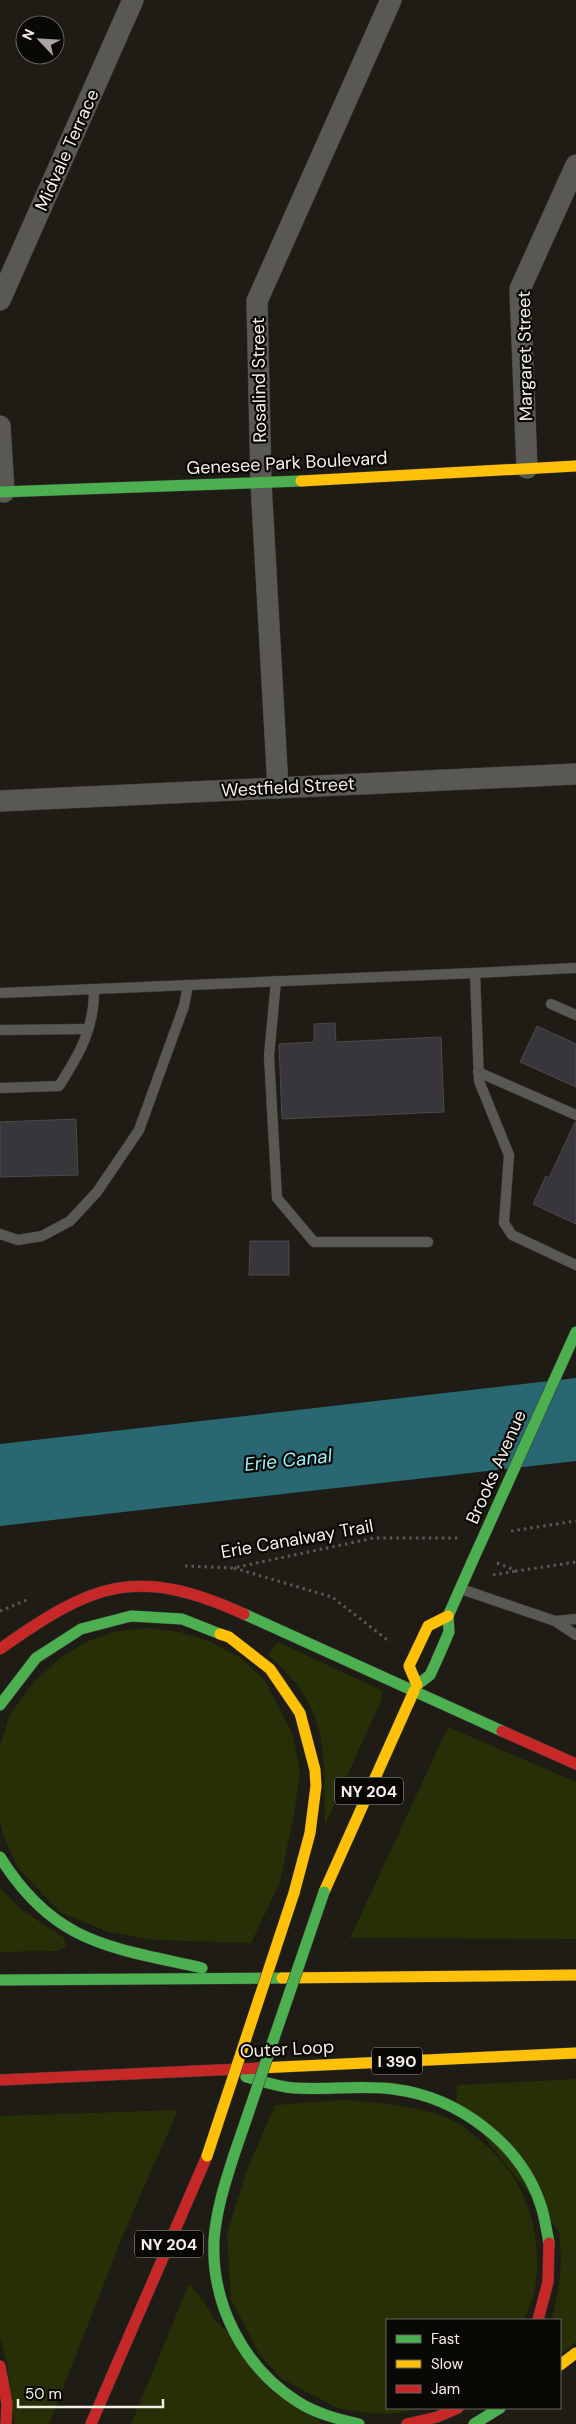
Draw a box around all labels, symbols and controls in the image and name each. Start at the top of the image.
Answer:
north arrow [15,15,65,65]
text: N [18,26,39,43]
street label: Midvale Terrace [29,85,105,215]
street label: Margaret Street [512,291,538,421]
street label: Rosalind Street [246,317,272,443]
street label: Genesee Park Boulevard [186,446,388,480]
street label: Westfield Street [221,772,355,802]
street label: Brooks Avenue [460,1406,532,1528]
water label: Erie Canal [243,1443,334,1477]
street label: Erie Canalway Trail [219,1514,375,1564]
road number: NY 204 [335,1778,403,1804]
street label: Outer Loop [239,2035,335,2063]
road number: I 390 [372,2048,422,2074]
road number: NY 204 [135,2230,203,2258]
legend [386,2319,561,2409]
text: Fast [431,2329,460,2349]
text: Slow [431,2354,464,2374]
scale bar [18,2376,162,2408]
text: Jam [431,2379,460,2399]
text: 50 m [25,2384,62,2404]

